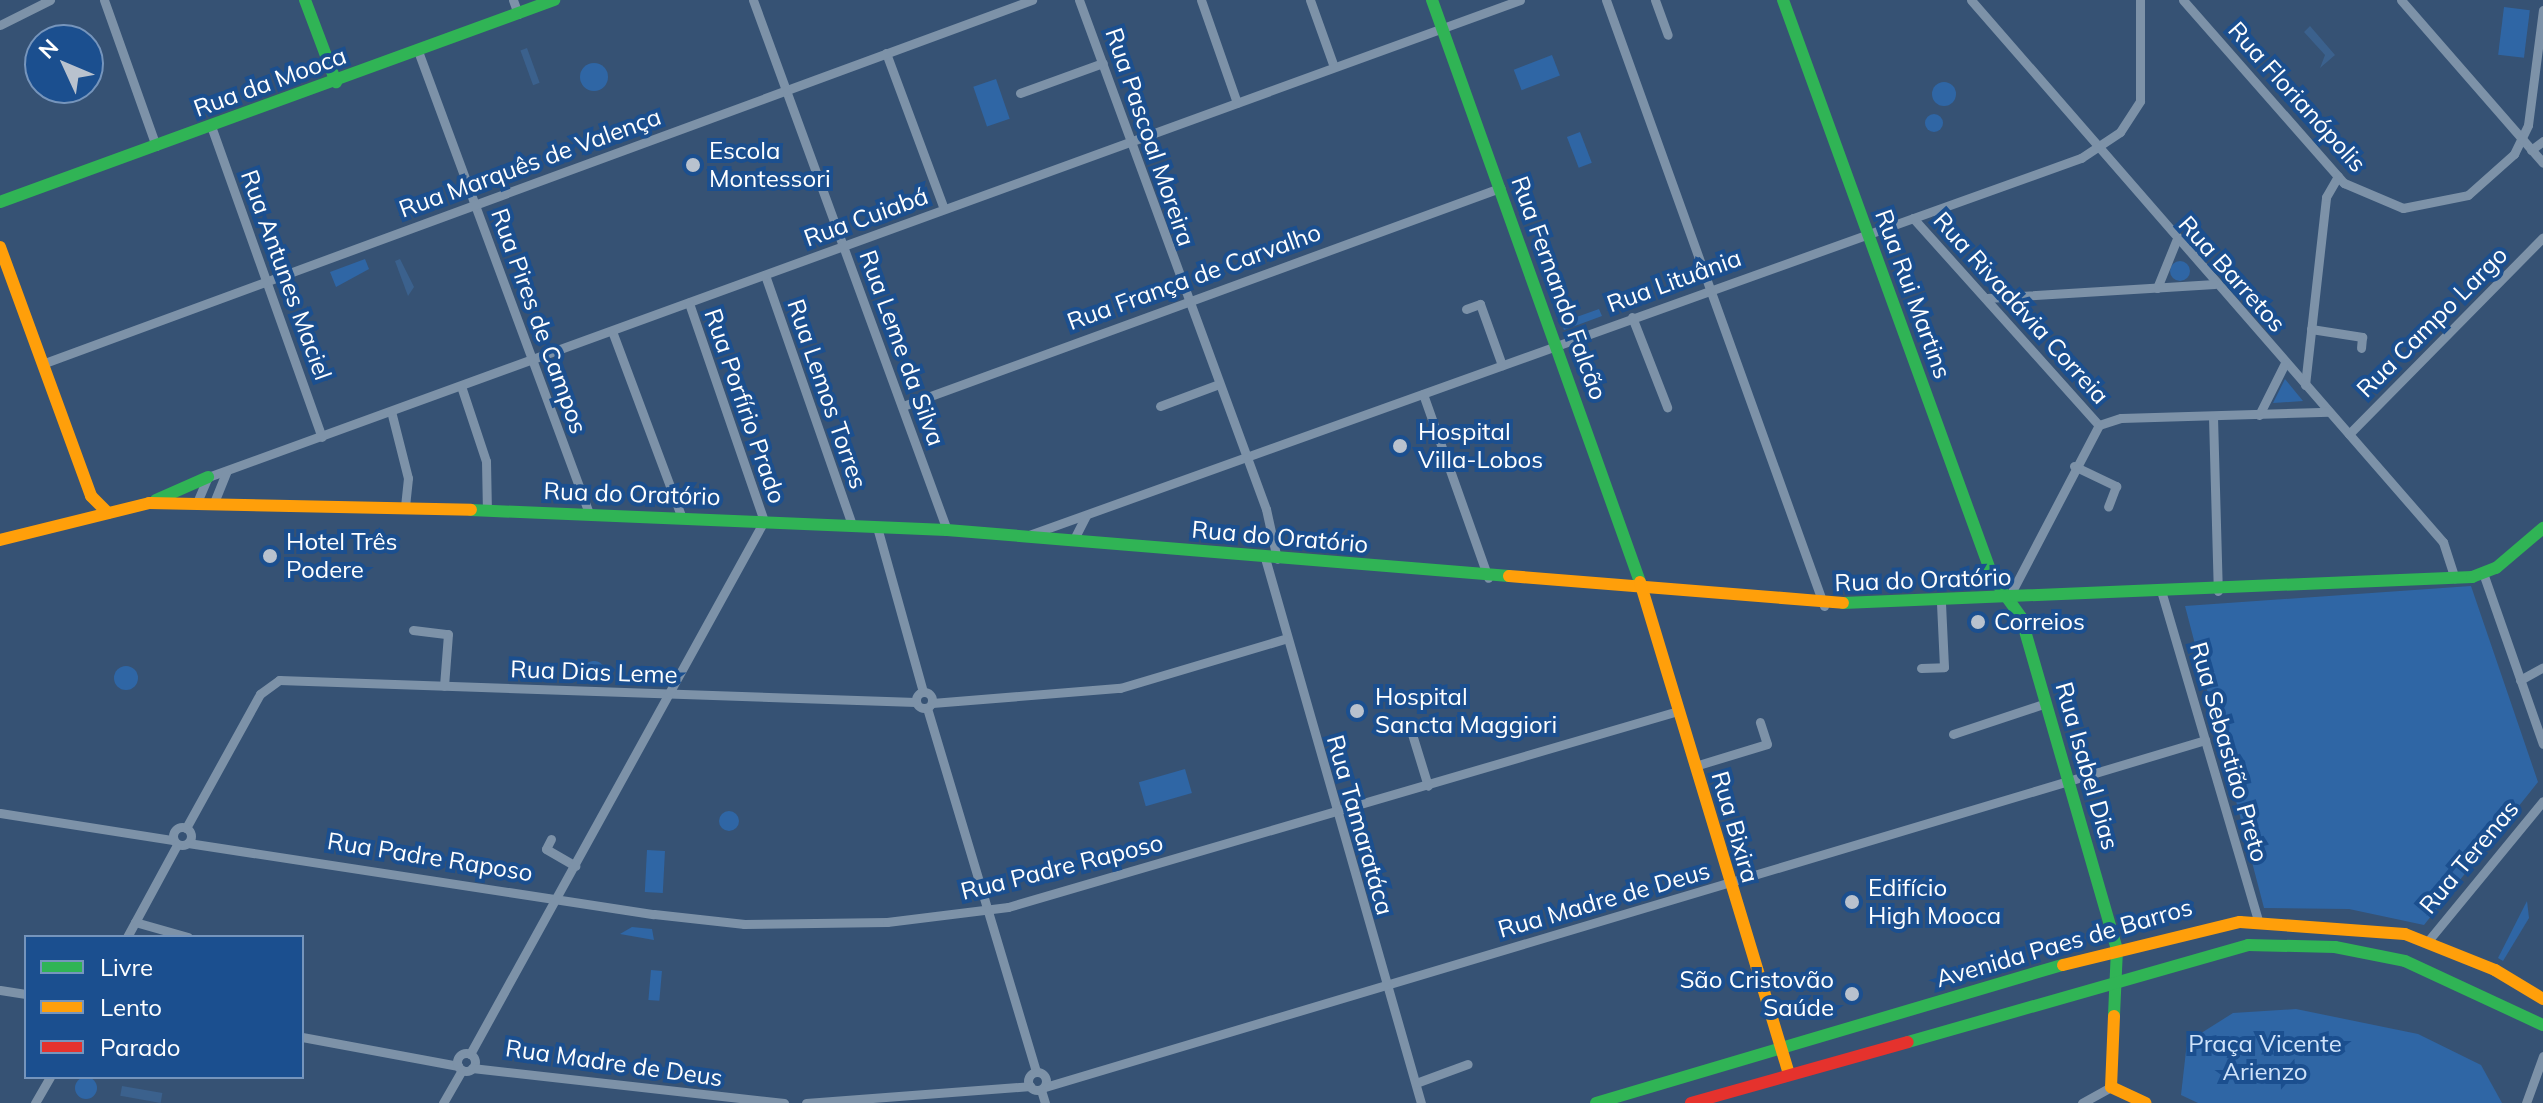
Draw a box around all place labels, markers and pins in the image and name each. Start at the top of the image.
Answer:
place label: Escola Montessori [709,137,831,193]
marker: Escola Montessori [684,156,702,174]
place label: Hospital Villa-Lobos [1418,418,1543,474]
marker: Hospital Villa-Lobos [1389,435,1411,457]
place label: Hotel Três Podere [286,528,397,584]
marker: Hotel Três Podere [261,547,279,565]
place label: Correios [1994,608,2085,636]
marker: Correios [1969,613,1987,631]
place label: Hospital Sancta Maggiori [1375,683,1557,739]
marker: Hospital Sancta Maggiori [1346,700,1368,722]
place label: Edifício High Mooca [1868,874,2001,930]
marker: Edifício High Mooca [1843,893,1861,911]
place label: São Cristovão Saúde [1679,966,1834,1022]
marker: São Cristovão Saúde [1841,983,1863,1005]

